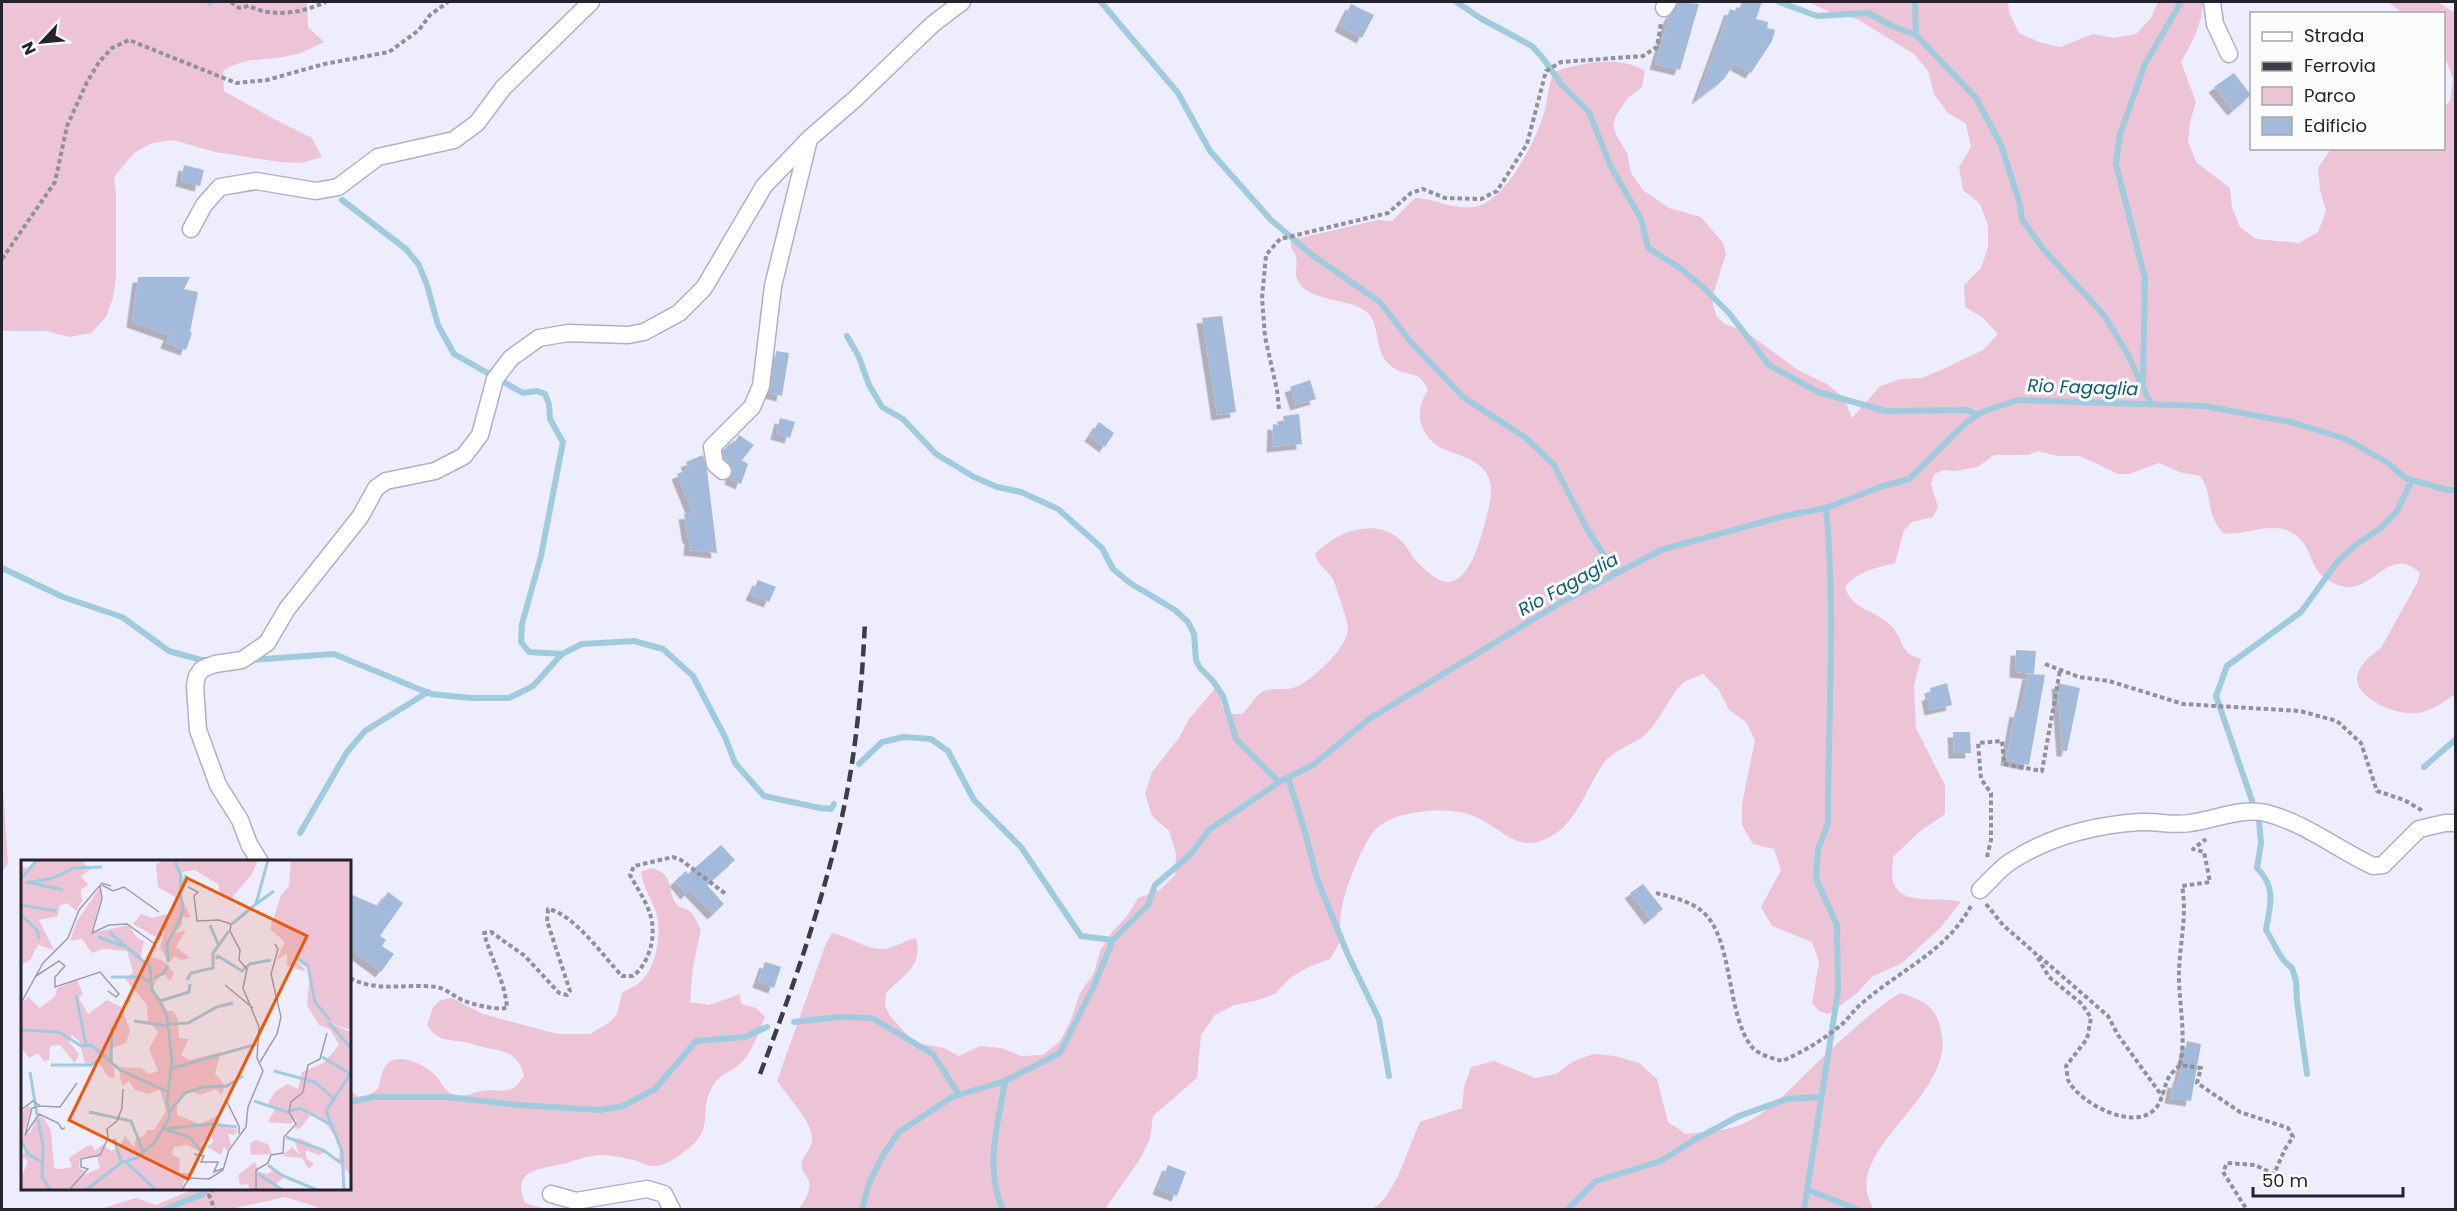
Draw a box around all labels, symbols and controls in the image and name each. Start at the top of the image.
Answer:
north arrow [12,12,72,72]
legend [2250,12,2445,150]
text: Strada [2304,23,2364,48]
text: N [16,38,42,59]
text: Ferrovia [2304,53,2376,78]
text: Parco [2304,83,2356,108]
text: Edificio [2304,113,2367,138]
water label: Rio Fagaglia [2027,373,2139,401]
water label: Rio Fagaglia [1513,546,1623,622]
inset map [21,860,351,1190]
scale bar [2253,1160,2403,1198]
text: 50 m [2262,1168,2308,1193]

